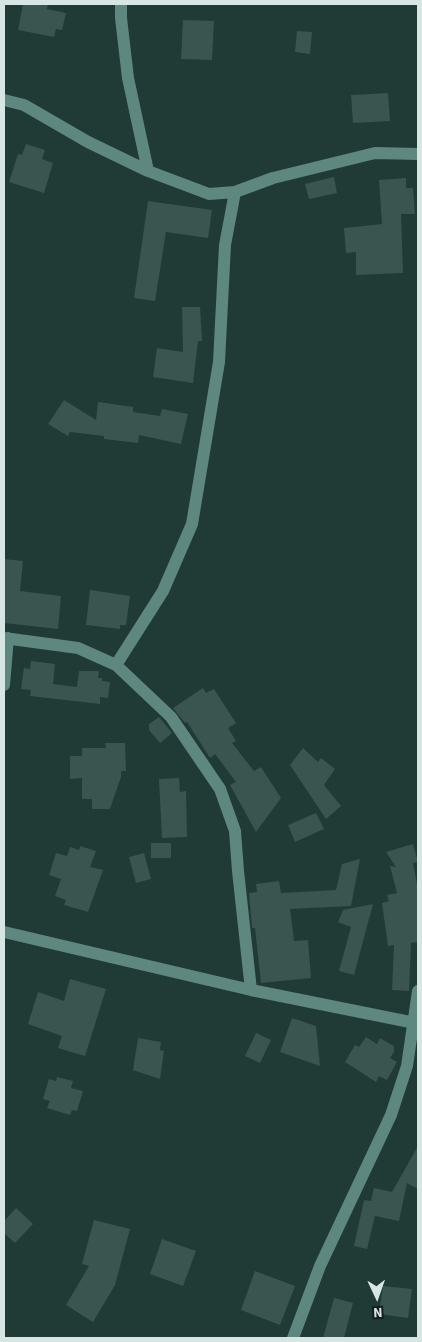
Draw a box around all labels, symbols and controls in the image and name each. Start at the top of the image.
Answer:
north arrow [352,1272,402,1322]
text: N [373,1302,383,1322]

